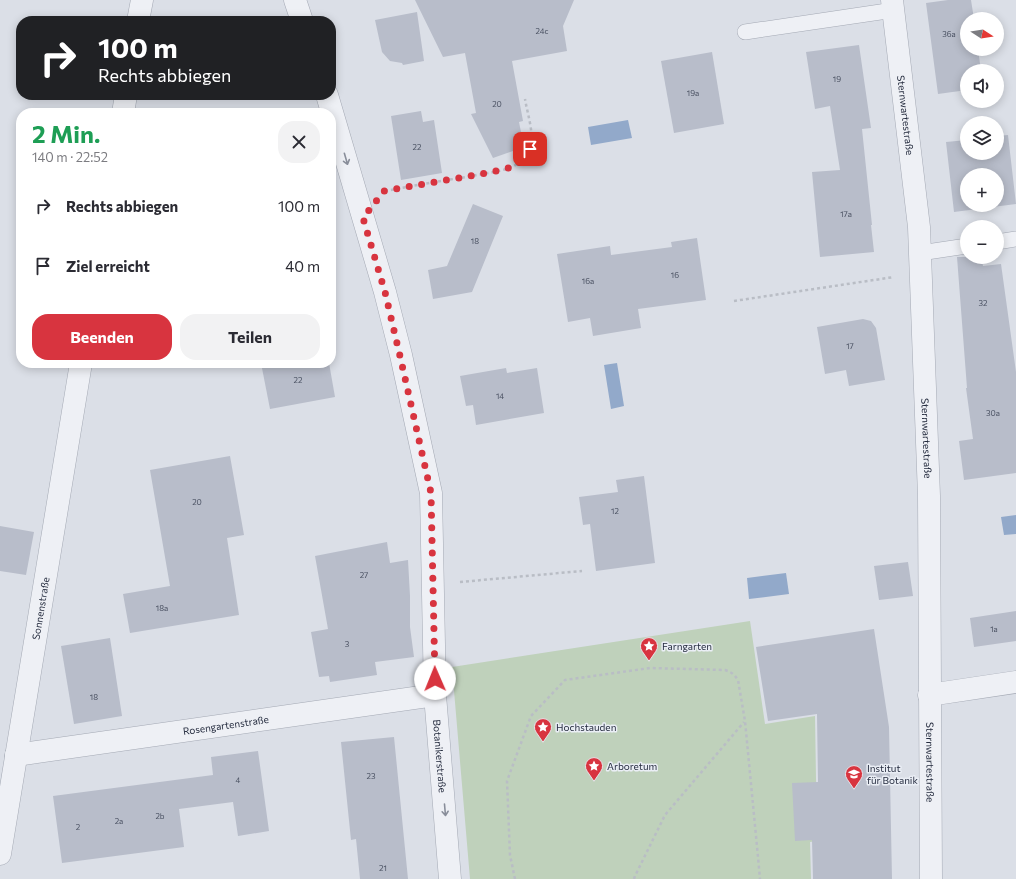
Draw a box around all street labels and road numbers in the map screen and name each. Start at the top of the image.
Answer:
street label: Sternwartestraße [895,75,916,156]
street label: Sternwartestraße [919,398,934,479]
street label: Sonnenstraße [29,576,52,641]
street label: Rosengartenstraße [182,713,270,737]
street label: Botanikerstraße [431,719,449,793]
street label: Sternwartestraße [924,722,937,802]

